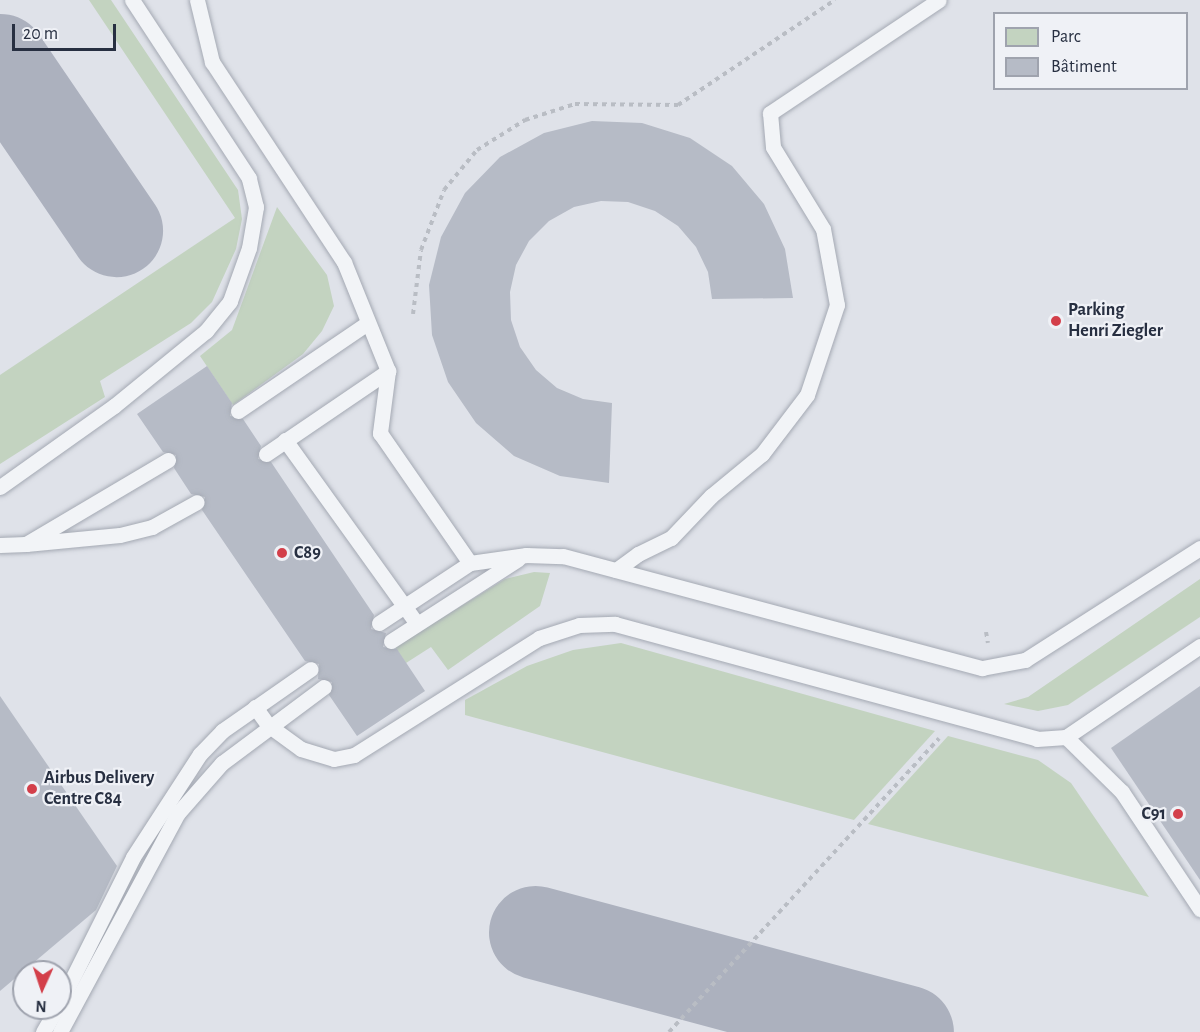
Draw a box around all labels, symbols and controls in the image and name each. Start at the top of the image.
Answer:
scale bar [15,12,118,50]
legend [993,12,1188,90]
text: 20 m [23,25,58,43]
text: Parc [1051,28,1081,46]
text: Bâtiment [1051,58,1117,76]
place label: Parking Henri Ziegler [1068,300,1163,342]
marker: Parking Henri Ziegler [1049,314,1063,328]
place label: C89 [294,542,321,564]
marker: C89 [275,546,289,560]
place label: Airbus Delivery Centre C84 [44,768,154,810]
marker: Airbus Delivery Centre C84 [25,782,39,796]
place label: C91 [1142,803,1166,825]
marker: C91 [1171,807,1185,821]
north arrow [12,960,72,1020]
text: N [35,998,47,1014]

